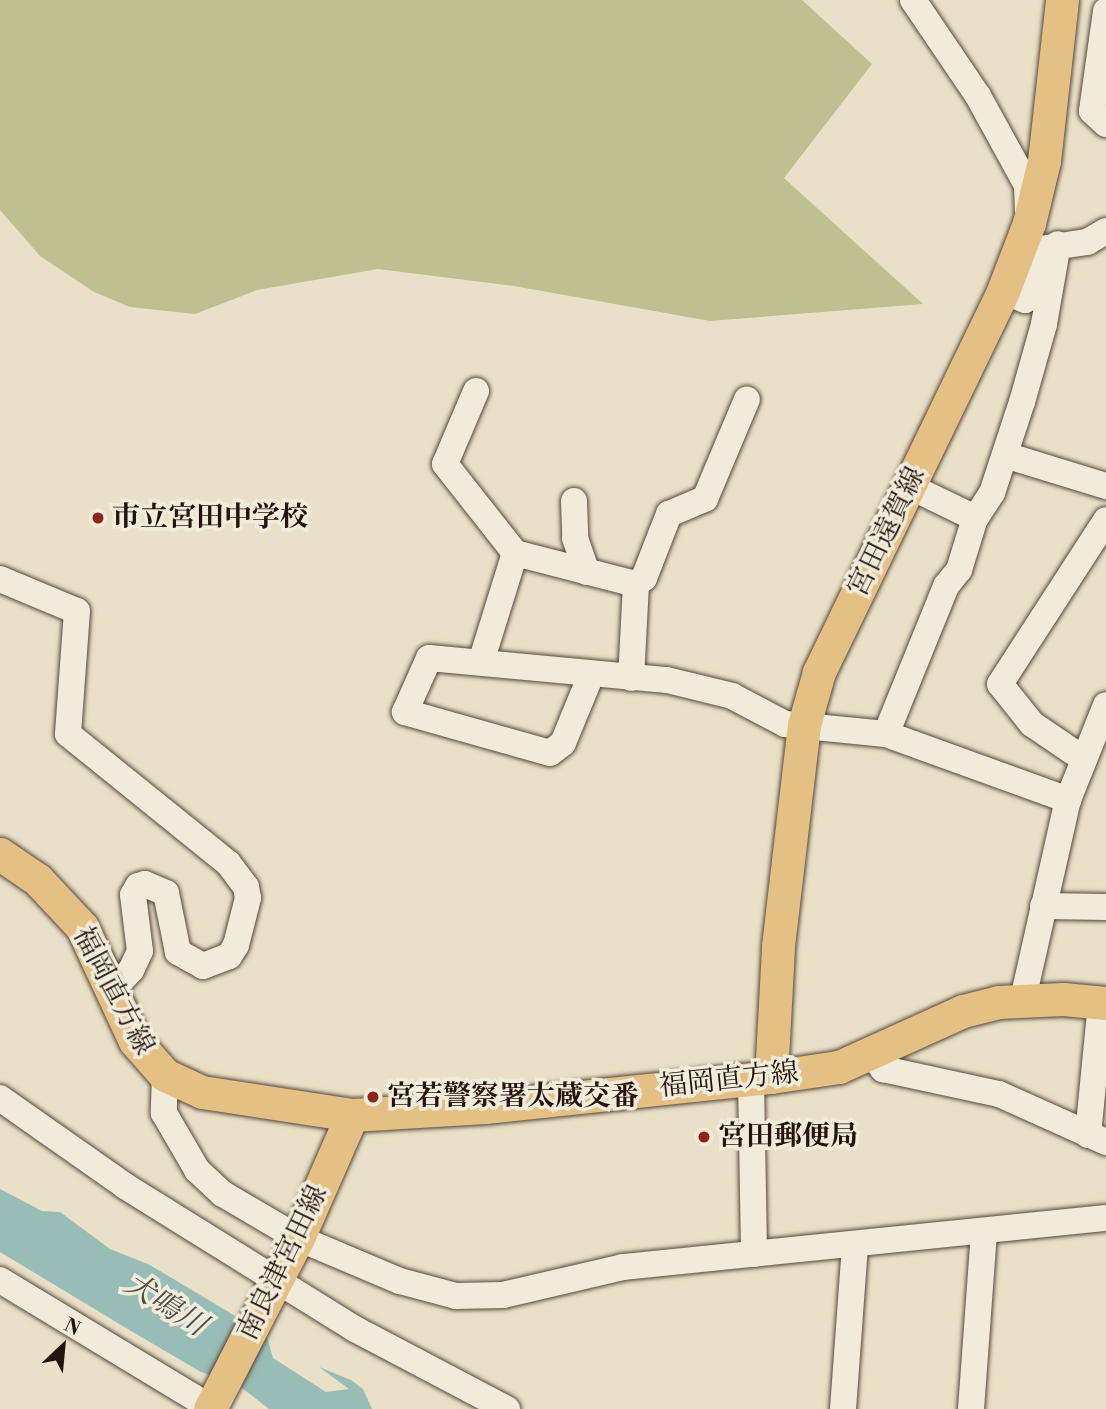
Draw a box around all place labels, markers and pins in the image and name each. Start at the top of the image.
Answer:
place label: 市立宮田中学校 [112,501,308,535]
marker: 市立宮田中学校 [90,510,106,526]
place label: 宮若警察署太蔵交番 [387,1080,639,1114]
marker: 宮若警察署太蔵交番 [365,1089,381,1105]
place label: 宮田郵便局 [718,1120,858,1154]
marker: 宮田郵便局 [696,1129,712,1145]

